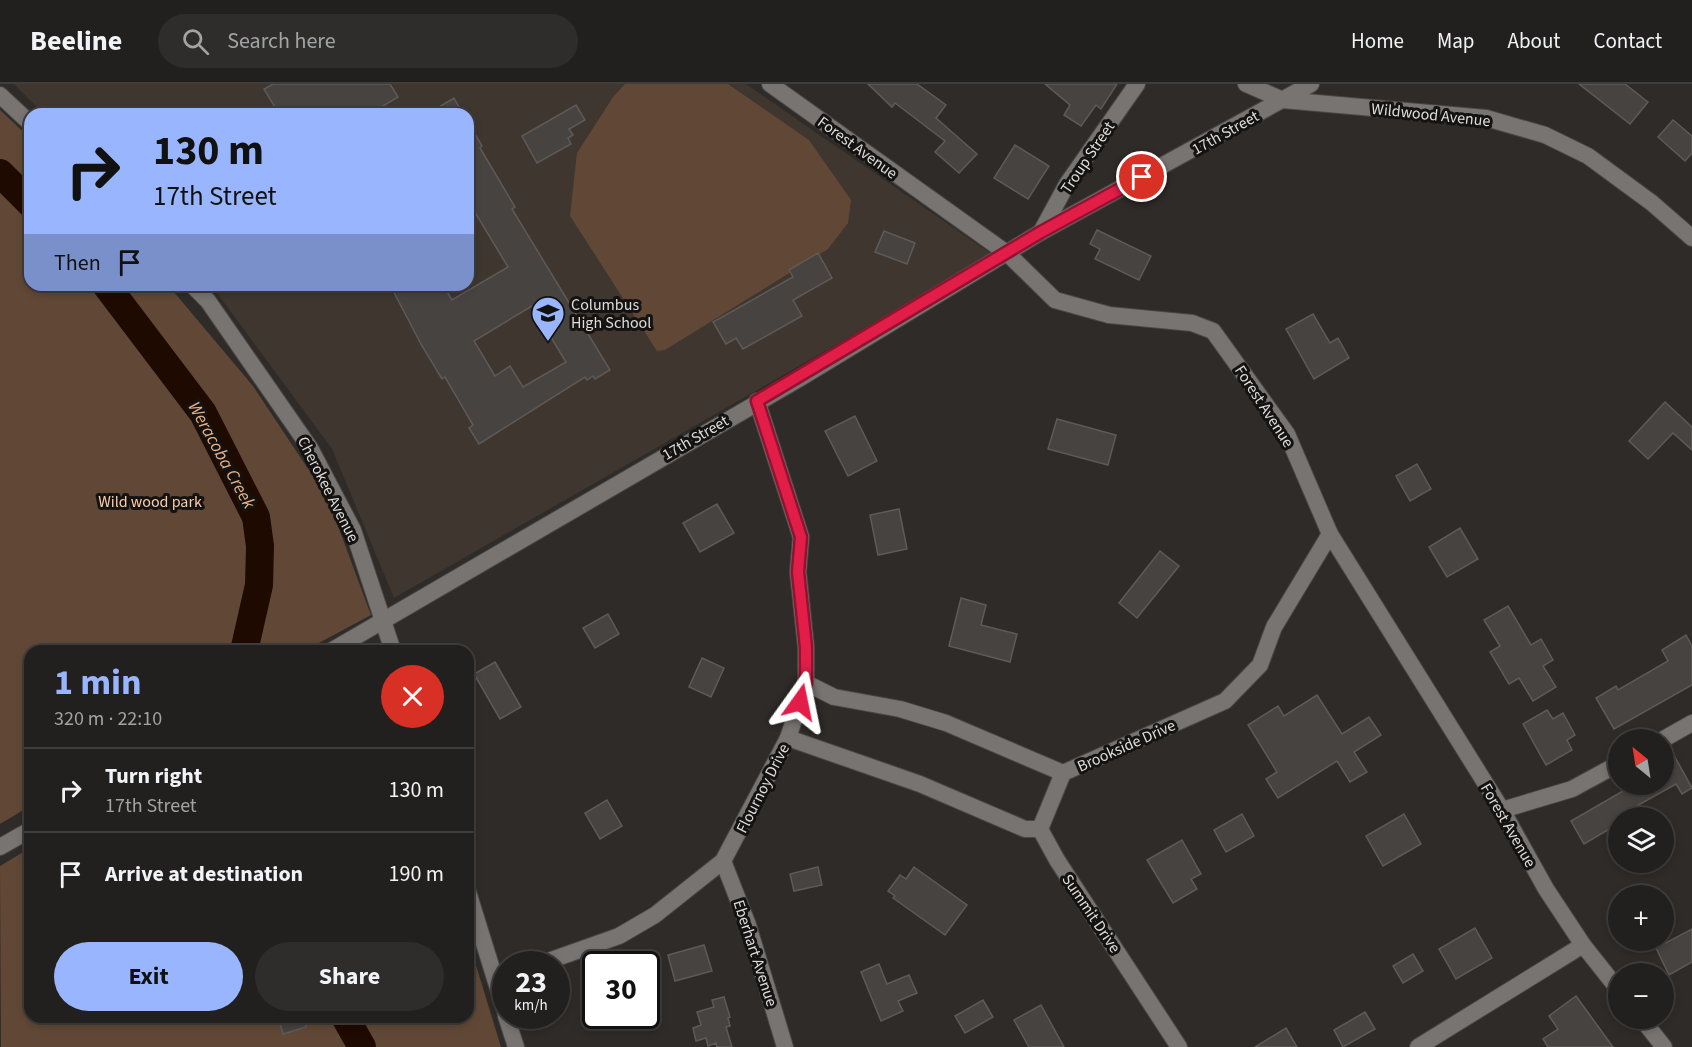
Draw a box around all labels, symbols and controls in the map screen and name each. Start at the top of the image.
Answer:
search box [158,14,578,68]
text: Beeline [30,21,122,61]
icon: search [179,25,212,58]
text: Search here [227,25,336,57]
text: Home [1351,26,1404,56]
text: Map [1437,26,1475,56]
text: About [1508,26,1560,56]
text: Contact [1593,26,1662,56]
street label: Wildwood Avenue [1370,98,1492,132]
street label: 17th Street [1188,105,1263,160]
street label: Forest Avenue [813,111,902,184]
street label: Troup Street [1056,117,1120,198]
text: 130 m [153,121,264,181]
icon: right [54,132,132,210]
pin [1116,151,1167,202]
icon: arrive [1125,160,1158,193]
text: 17th Street [153,177,277,216]
icon: arrive [113,246,146,279]
text: Then [54,247,101,279]
place label: Columbus High School [571,294,651,334]
school or university icon: Columbus High School [530,295,566,342]
street label: Forest Avenue [1229,361,1299,452]
water label: Weracoba Creek [182,397,262,514]
street label: 17th Street [658,410,733,466]
street label: Cherokee Avenue [292,433,364,546]
park label: Wild wood park [98,491,202,513]
text: 1 min [54,657,142,708]
button: close [381,665,444,728]
position arrow [768,670,832,734]
text: 320 m · 22:10 [54,705,162,733]
street label: Brookside Drive [1074,714,1179,777]
north arrow [1608,729,1674,795]
map controls [1608,729,1674,1029]
street label: Flournoy Drive [731,740,795,837]
text: Turn right [105,760,202,792]
icon: right [54,774,87,807]
text: 130 m [389,774,444,806]
street label: Forest Avenue [1475,779,1541,872]
text: 17th Street [105,792,197,820]
button: layers [1608,807,1674,873]
icon: arrive [54,858,87,891]
text: Arrive at destination [105,858,303,890]
text: 190 m [389,858,444,890]
street label: Summit Drive [1057,870,1126,957]
button: + [1608,885,1674,951]
street label: Eberhart Avenue [727,897,783,1010]
button: Exit [54,942,243,1011]
button: Share [255,942,444,1011]
speed limit sign: 30 [582,951,660,1029]
text: 23 [515,961,547,1004]
button: − [1608,963,1674,1029]
text: km/h [514,995,548,1016]

